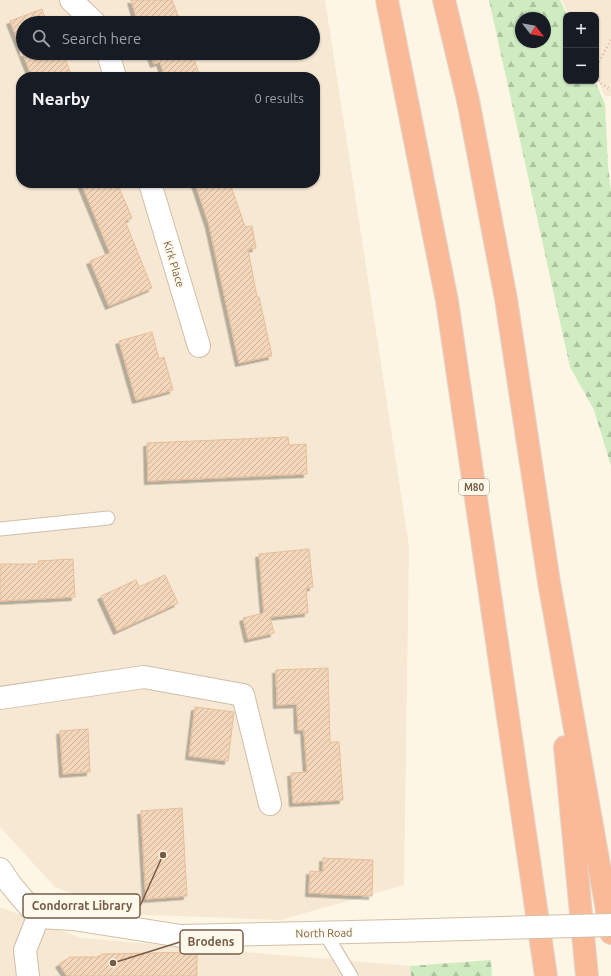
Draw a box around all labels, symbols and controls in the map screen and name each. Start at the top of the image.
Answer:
north arrow [515,12,551,48]
map controls [563,12,599,84]
button: + [563,12,599,48]
search box [16,16,320,60]
icon: search [30,27,52,49]
text: Search here [62,30,141,47]
button: − [563,48,599,84]
text: Nearby [32,89,90,108]
text: 0 results [254,91,304,105]
street label: Kirk Place [161,239,187,289]
road number: M80 [459,479,489,495]
callout: Condorrat Library [23,894,140,918]
text: Condorrat Library [32,899,133,912]
street label: North Road [295,927,353,939]
callout: Brodens [180,930,243,954]
text: Brodens [188,935,235,948]

